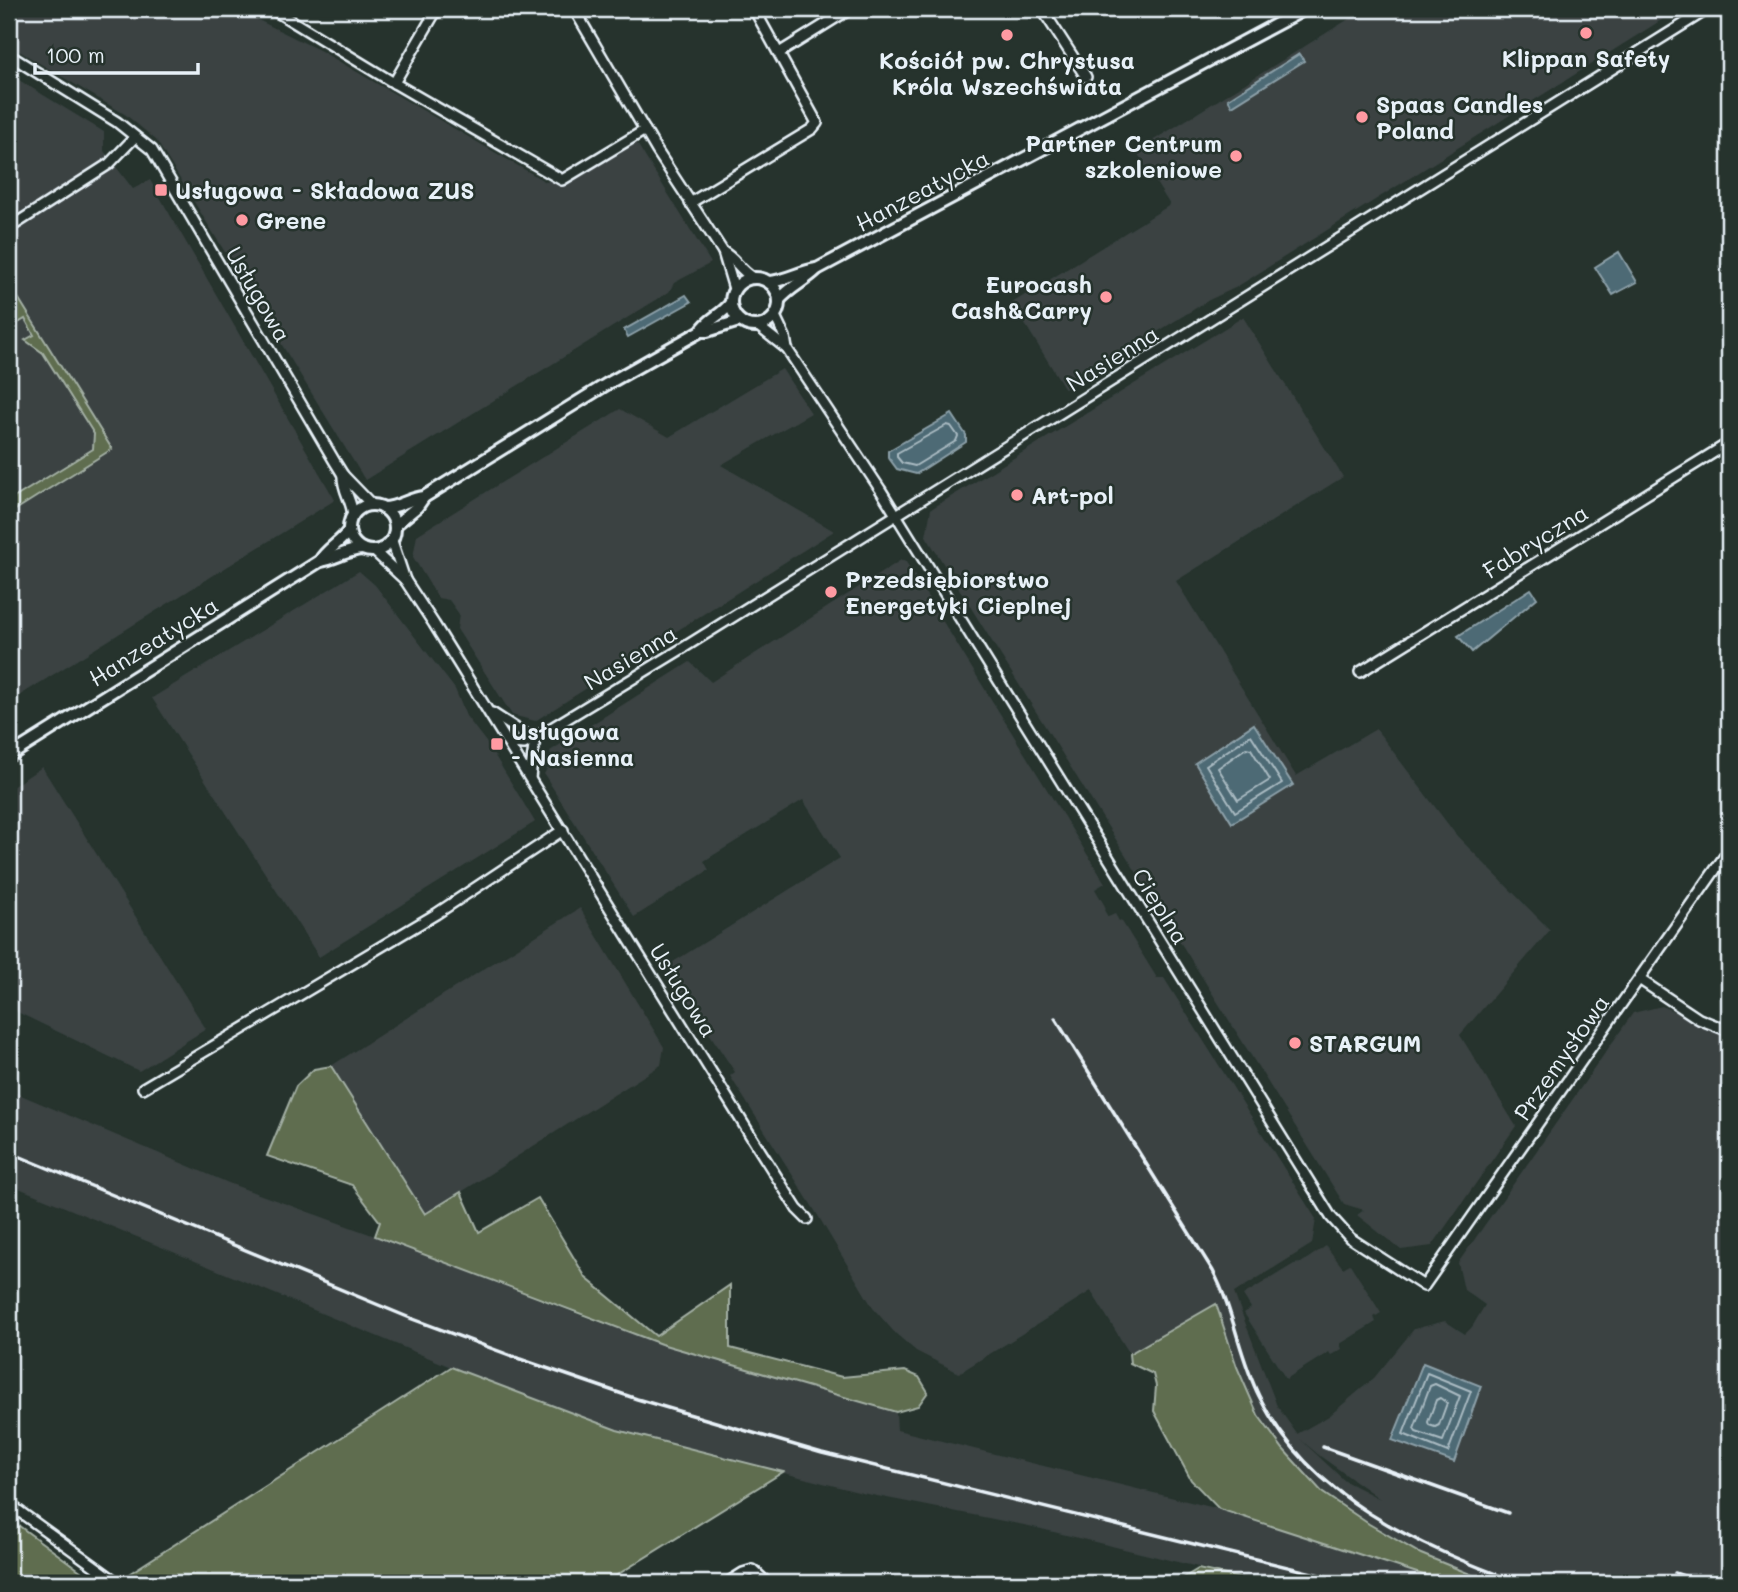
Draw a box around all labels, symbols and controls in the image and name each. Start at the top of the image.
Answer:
marker: Klippan Safety [1578,25,1594,41]
marker: Kościół pw. Chrystusa Króla Wszechświata [999,27,1015,43]
scale bar [35,32,198,76]
text: 100 m [46,41,105,68]
place label: Klippan Safety [1502,43,1670,73]
place label: Kościół pw. Chrystusa Króla Wszechświata [879,45,1135,101]
place label: Spaas Candles Poland [1376,89,1543,145]
marker: Spaas Candles Poland [1354,109,1370,125]
place label: Partner Centrum szkoleniowe [1025,128,1222,184]
street label: Hanzeatycka [850,142,994,238]
marker: Partner Centrum szkoleniowe [1228,148,1244,164]
place label: Usługowa - Składowa ZUS [175,175,475,205]
marker: Usługowa - Składowa ZUS [153,182,169,198]
place label: Grene [256,205,326,235]
marker: Grene [234,212,250,228]
street label: Usługowa [220,241,298,347]
place label: Eurocash Cash&Carry [951,269,1092,325]
marker: Eurocash Cash&Carry [1098,289,1114,305]
street label: Nasienna [1060,318,1164,398]
place label: Art-pol [1031,480,1114,510]
marker: Art-pol [1009,487,1025,503]
street label: Fabryczna [1477,497,1593,585]
place label: Przedsiębiorstwo Energetyki Cieplnej [845,564,1072,620]
marker: Przedsiębiorstwo Energetyki Cieplnej [823,584,839,600]
street label: Hanzeatycka [83,589,223,693]
street label: Nasienna [578,617,682,697]
place label: Usługowa - Nasienna [511,716,634,772]
marker: Usługowa - Nasienna [489,736,505,752]
street label: Cieplna [1126,862,1196,950]
street label: Usługowa [643,937,725,1043]
street label: Przemysłowa [1507,988,1615,1126]
place label: STARGUM [1309,1028,1421,1058]
marker: STARGUM [1287,1035,1303,1051]

